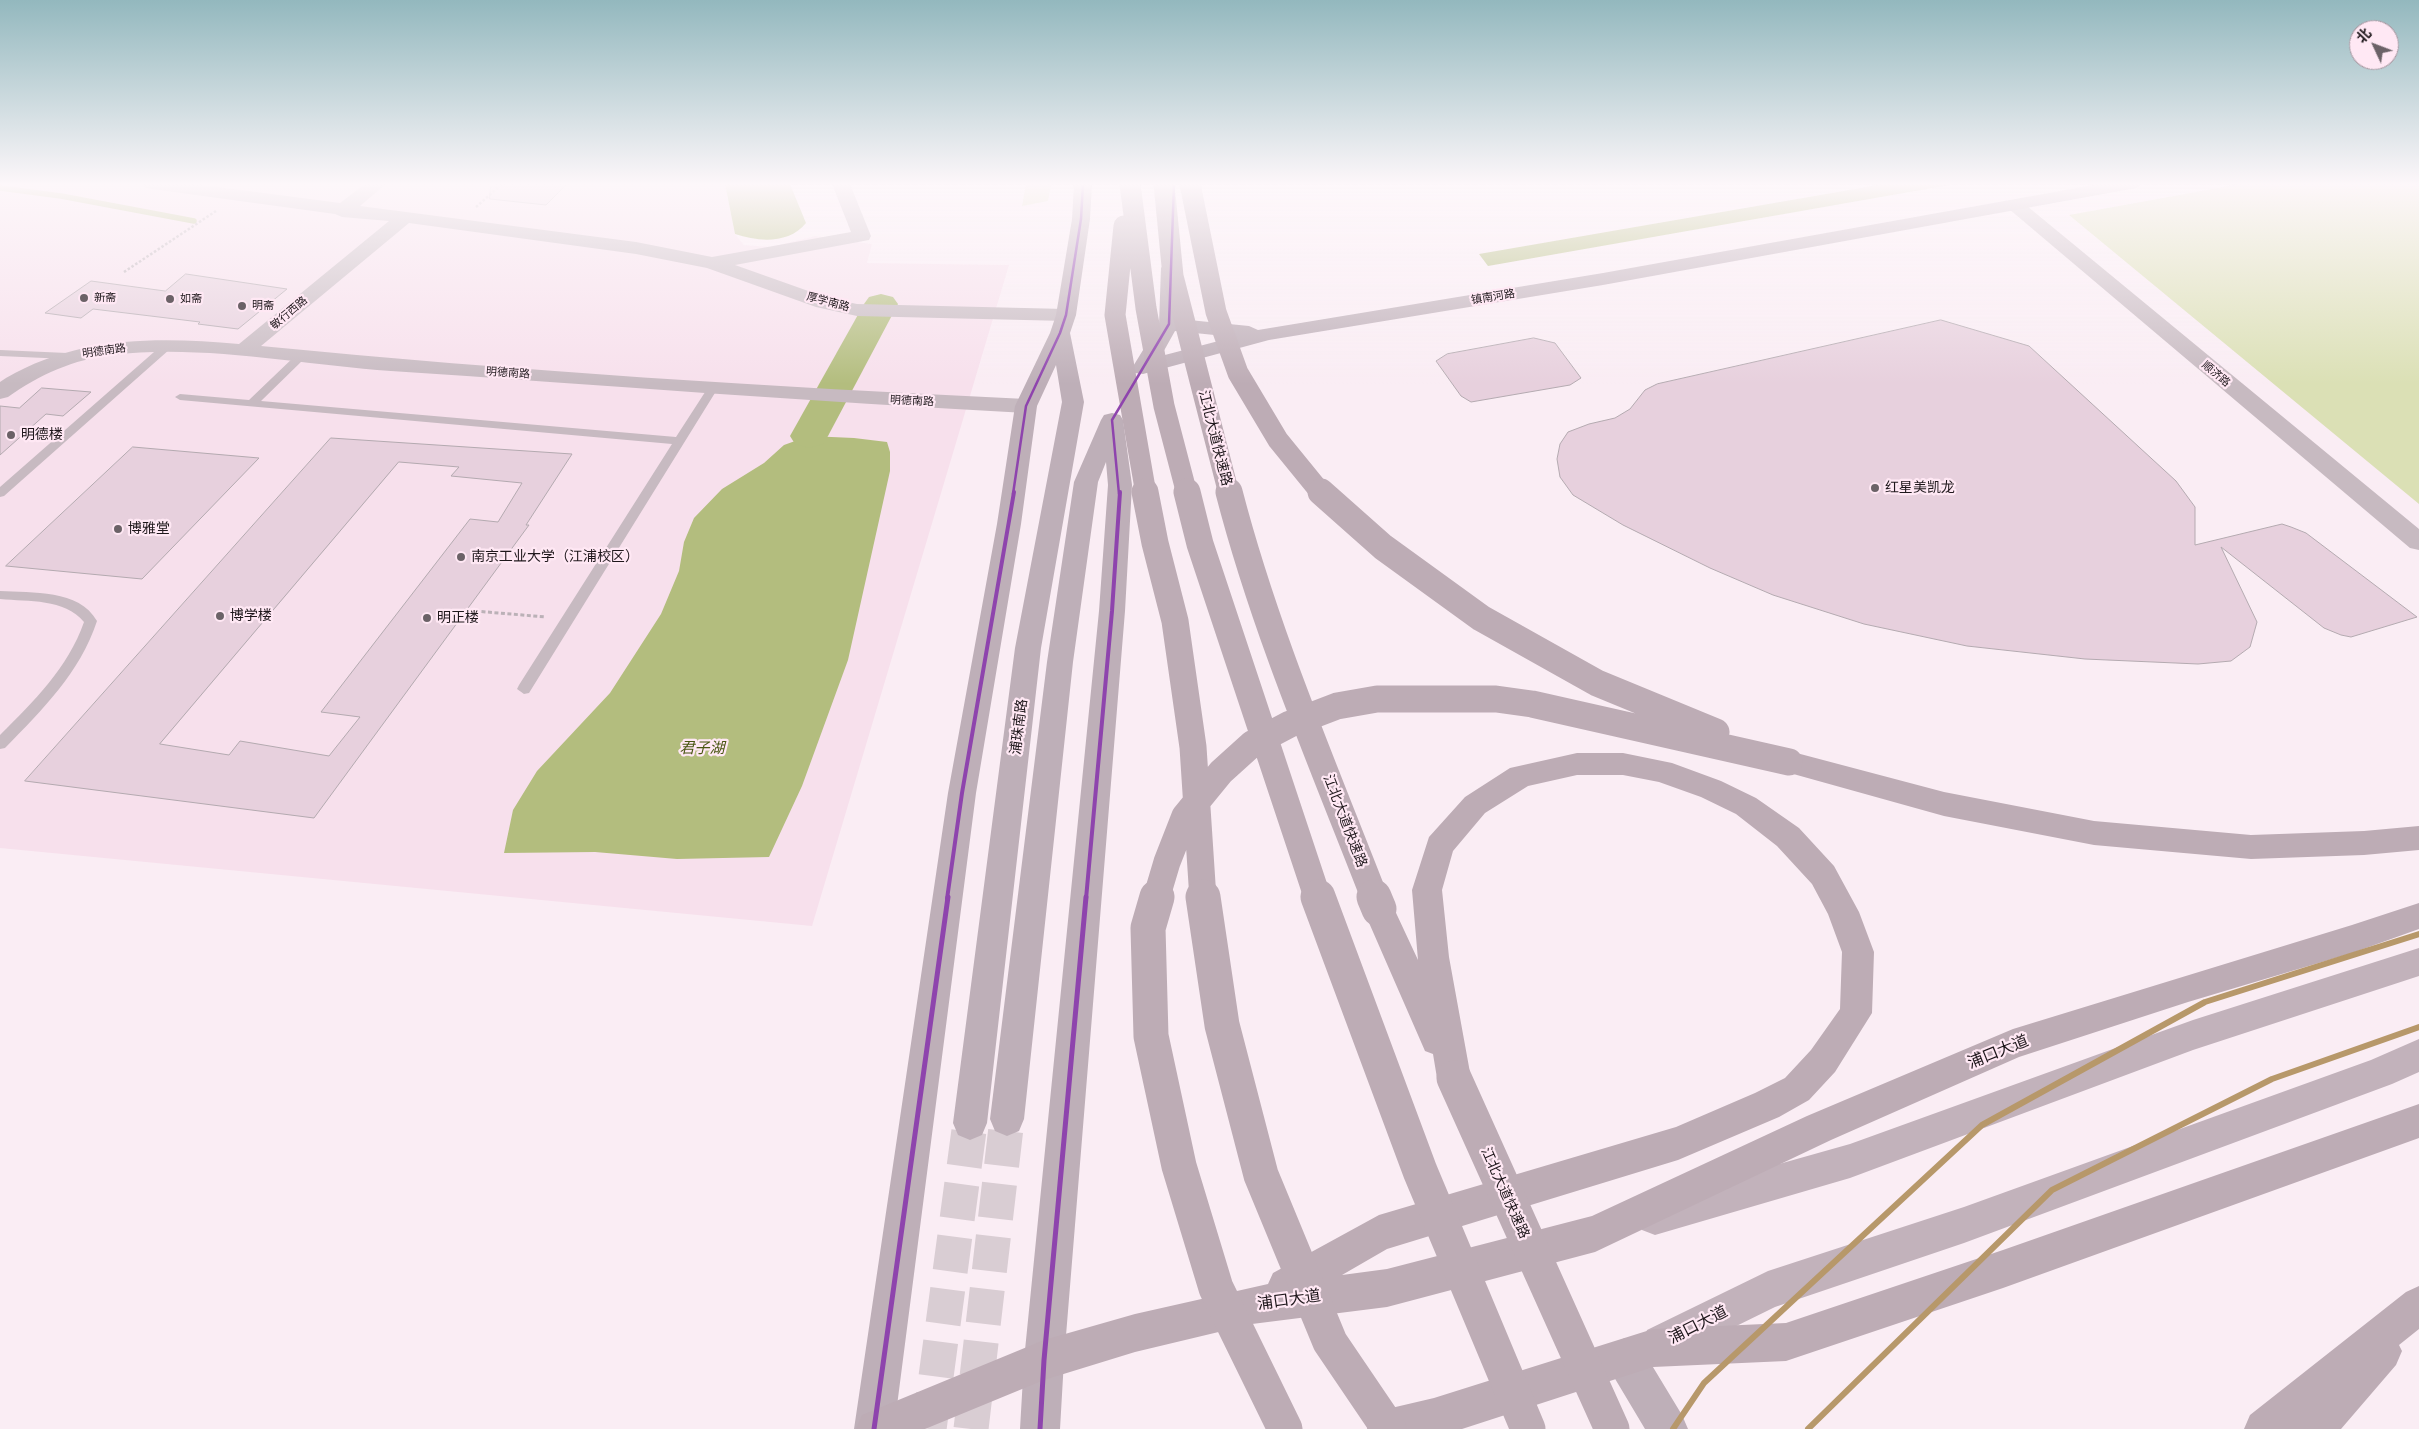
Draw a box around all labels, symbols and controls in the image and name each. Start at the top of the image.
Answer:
north arrow [2349,20,2399,70]
text: 北 [2352,24,2375,47]
street label: 镇南河路 [1470,287,1516,307]
street label: 厚学南路 [805,290,851,314]
place label: 新斋 [94,291,116,305]
marker: 新斋 [78,292,90,304]
place label: 如斋 [180,292,202,306]
marker: 如斋 [164,293,176,305]
street label: 敏行西路 [268,294,310,332]
place label: 明斋 [252,299,274,313]
marker: 明斋 [236,300,248,312]
street label: 明德南路 [81,341,127,361]
street label: 顺济路 [2199,358,2233,390]
street label: 明德南路 [486,365,530,381]
street label: 江北大道快速路 [1195,388,1235,488]
street label: 明德南路 [890,393,934,409]
place label: 明德楼 [21,427,63,443]
marker: 明德楼 [5,429,17,441]
place label: 红星美凯龙 [1885,480,1955,496]
marker: 红星美凯龙 [1869,482,1881,494]
place label: 博雅堂 [128,521,170,537]
marker: 博雅堂 [112,523,124,535]
place label: 南京工业大学（江浦校区） [471,549,639,565]
marker: 南京工业大学（江浦校区） [455,551,467,563]
place label: 博学楼 [230,608,272,624]
marker: 博学楼 [214,610,226,622]
place label: 明正楼 [437,610,479,626]
marker: 明正楼 [421,612,433,624]
street label: 浦珠南路 [1007,698,1031,756]
water label: 君子湖 [680,739,724,757]
street label: 江北大道快速路 [1320,772,1370,870]
street label: 浦口大道 [1965,1031,2031,1073]
street label: 江北大道快速路 [1477,1145,1533,1241]
street label: 浦口大道 [1256,1286,1322,1314]
street label: 浦口大道 [1665,1302,1731,1348]

